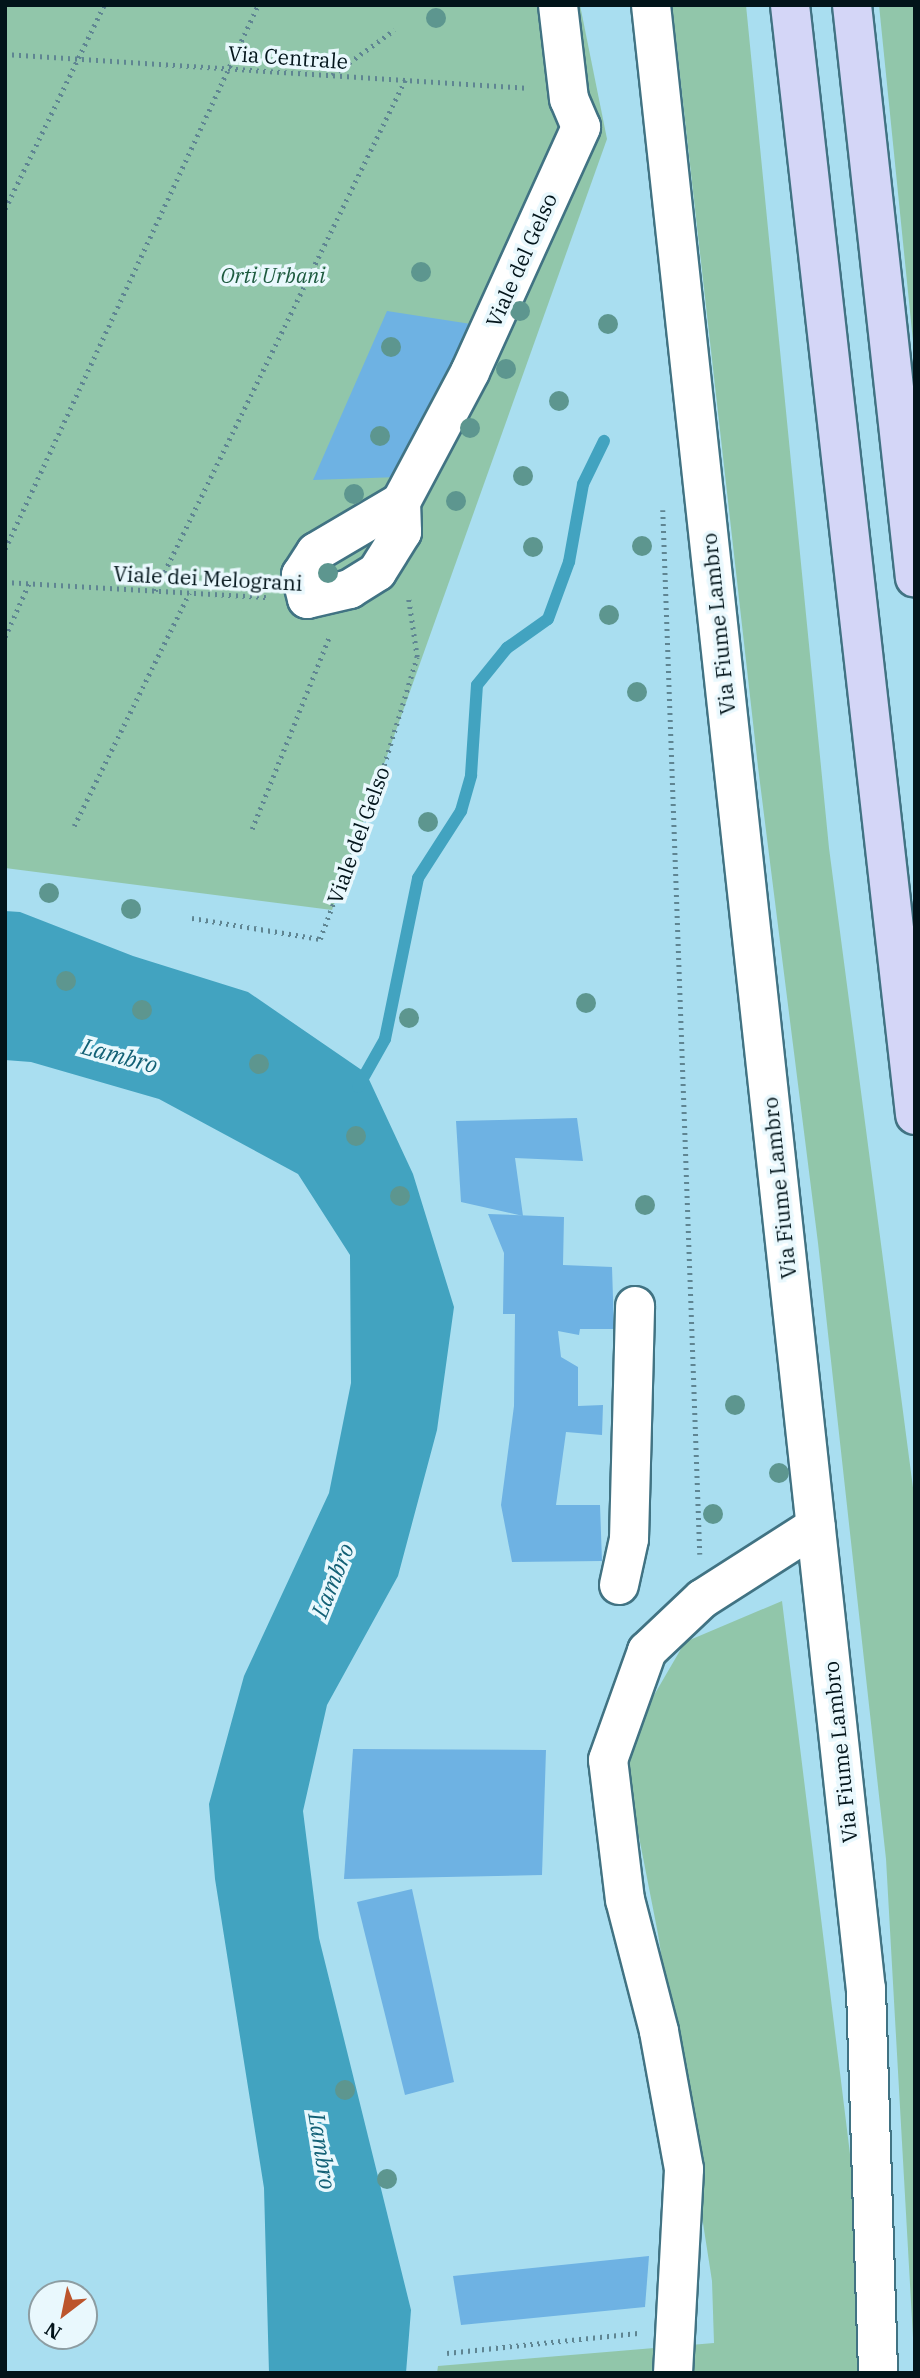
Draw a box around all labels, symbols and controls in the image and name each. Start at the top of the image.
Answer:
street label: Via Centrale [227,40,349,74]
street label: Viale del Gelso [480,189,562,331]
park label: Orti Urbani [220,262,326,288]
street label: Via Fiume Lambro [696,532,740,716]
street label: Viale dei Melograni [113,560,303,596]
street label: Viale del Gelso [322,763,394,907]
water label: Lambro [79,1032,161,1078]
street label: Via Fiume Lambro [757,1096,801,1280]
water label: Lambro [305,1539,359,1621]
street label: Via Fiume Lambro [818,1660,862,1844]
water label: Lambro [303,2111,343,2191]
north arrow [28,2280,98,2350]
text: N [40,2317,66,2345]

